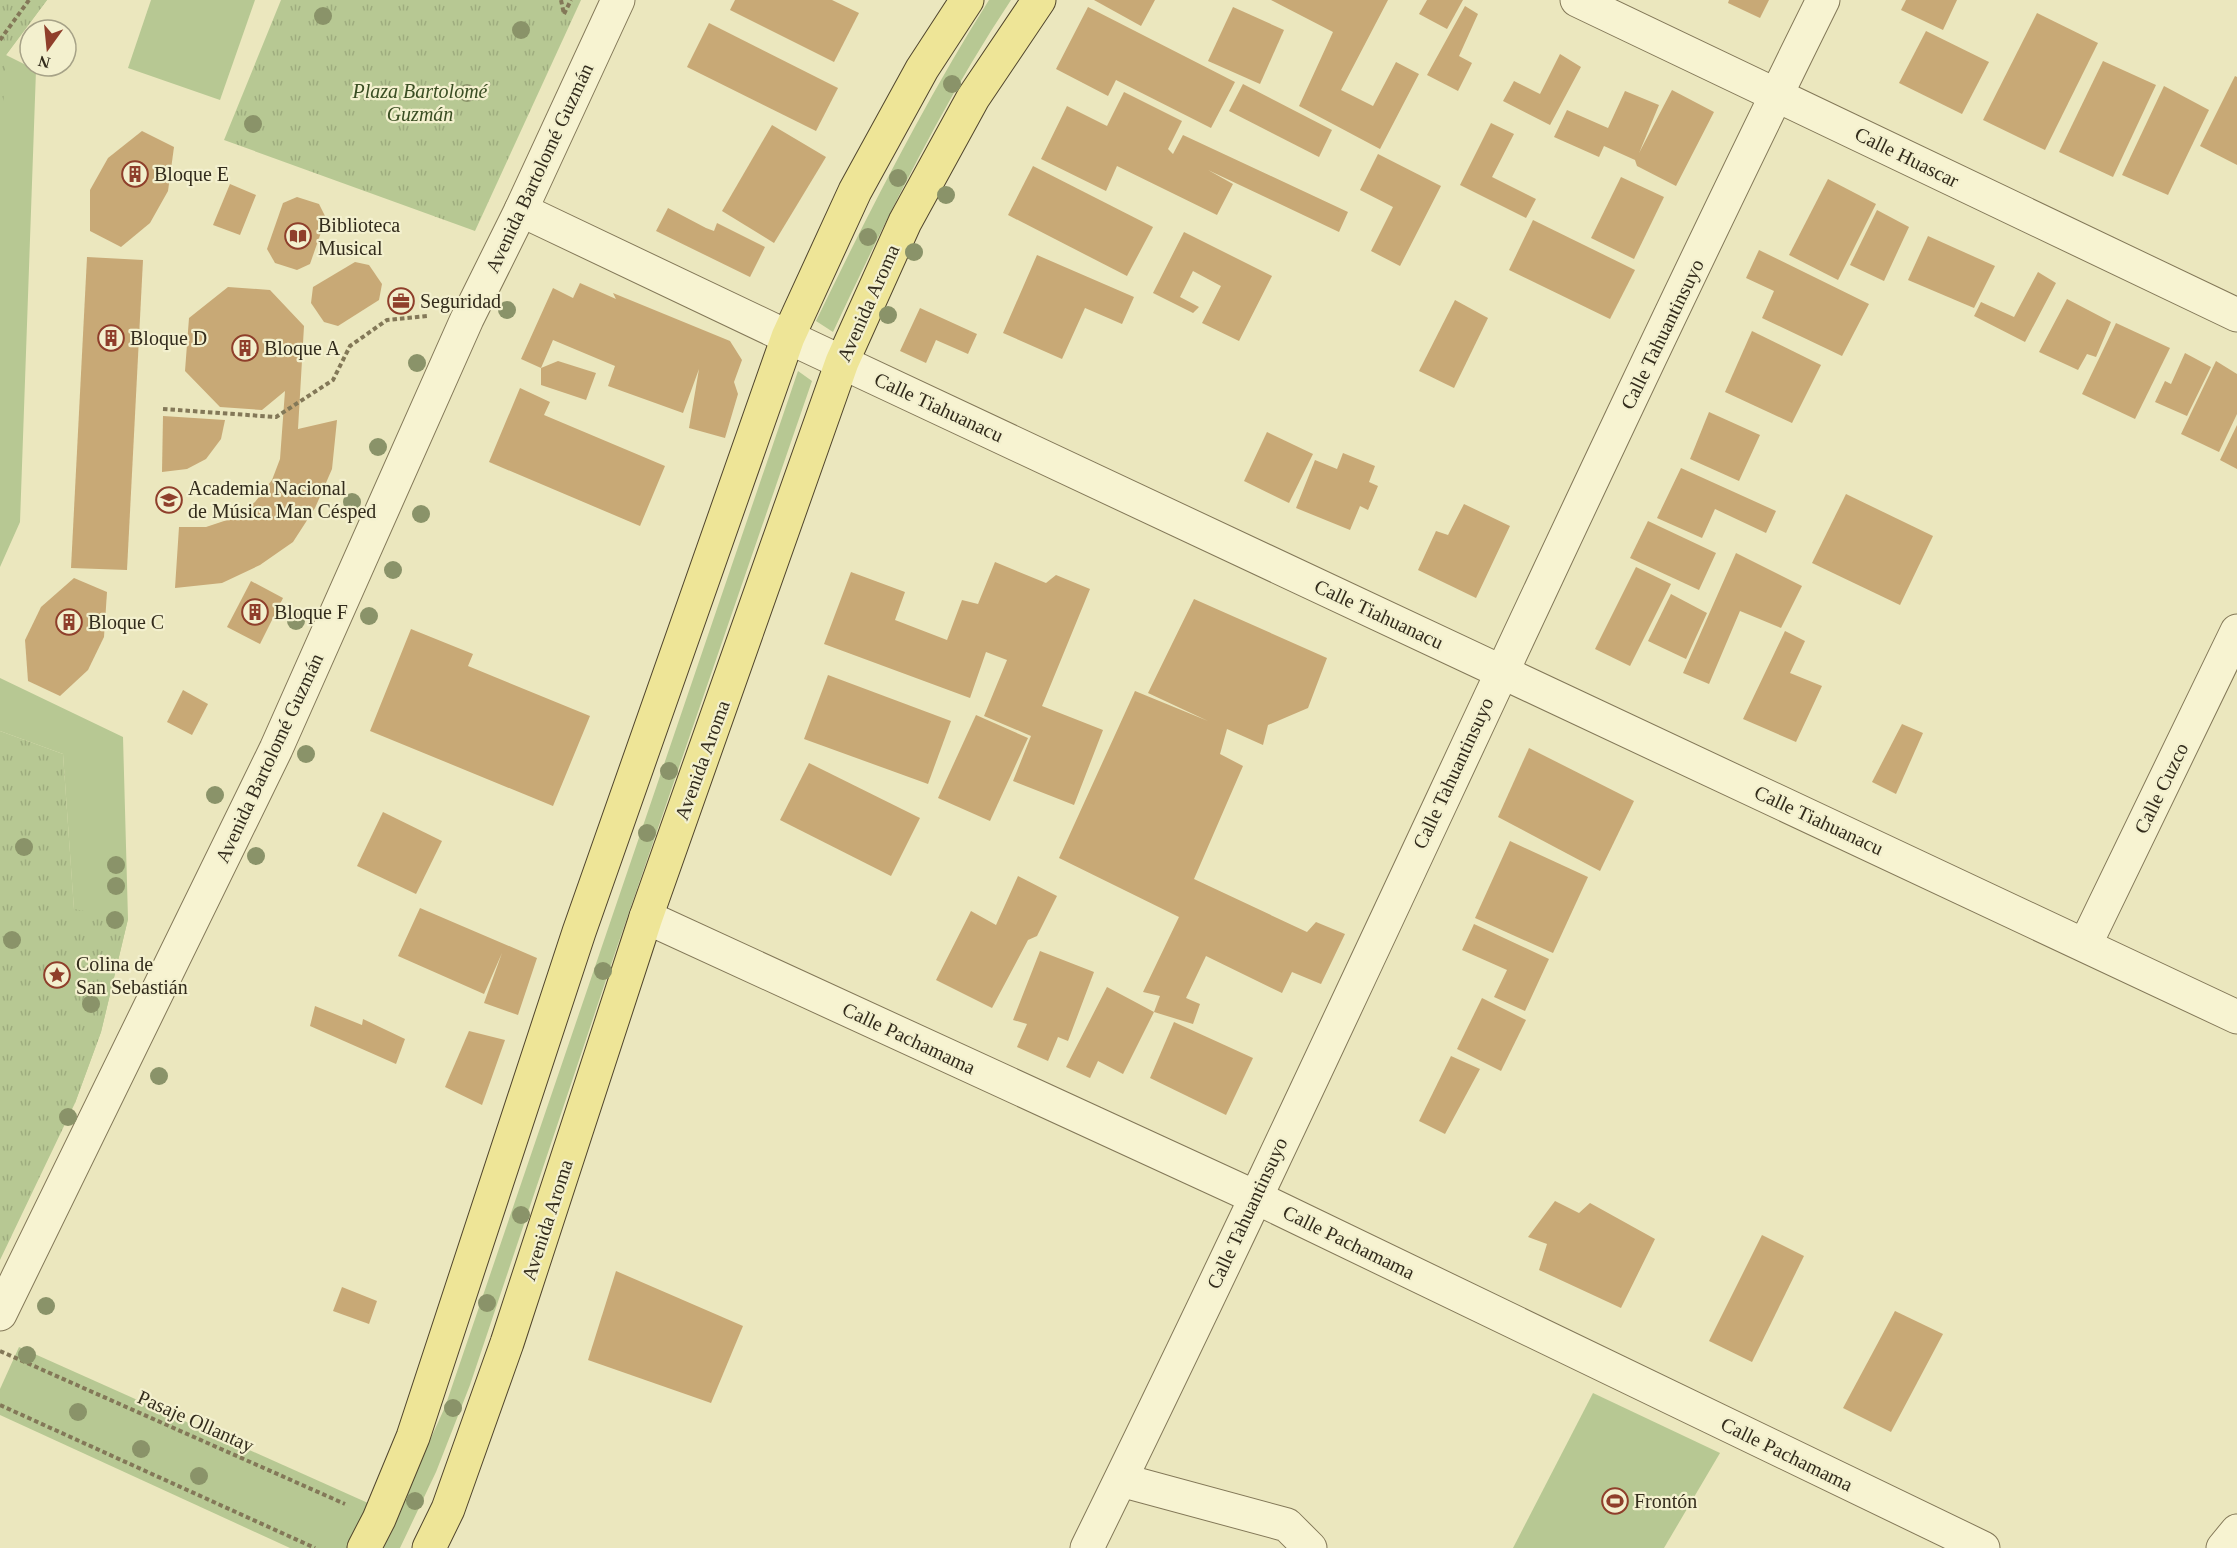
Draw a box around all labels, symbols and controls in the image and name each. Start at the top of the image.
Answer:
north arrow [18,18,78,78]
text: N [36,52,52,72]
street label: Avenida Bartolomé Guzmán [481,60,597,276]
park label: Plaza Bartolomé Guzmán [352,80,489,125]
street label: Calle Huascar [1852,122,1963,192]
building icon: Bloque E [120,159,150,189]
place label: Bloque E [154,163,229,186]
place label: Biblioteca Musical [318,214,400,259]
library icon: Biblioteca Musical [283,221,313,251]
street label: Avenida Aroma [832,241,904,365]
street label: Calle Tahuantinsuyo [1616,255,1709,413]
office icon: Seguridad [386,286,416,316]
place label: Seguridad [420,290,501,313]
building icon: Bloque D [96,323,126,353]
place label: Bloque D [130,327,207,350]
building icon: Bloque A [230,333,260,363]
place label: Bloque A [264,337,341,360]
street label: Calle Tiahuanacu [871,368,1007,446]
place label: Academia Nacional de Música Man Césped [188,477,376,523]
school or university icon: Academia Nacional de Música Man Césped [154,485,184,515]
street label: Calle Tiahuanacu [1311,575,1447,653]
building icon: Bloque F [240,597,270,627]
place label: Bloque F [274,601,348,624]
building icon: Bloque C [54,607,84,637]
place label: Bloque C [88,611,164,634]
street label: Avenida Bartolomé Guzmán [211,650,327,866]
street label: Calle Tahuantinsuyo [1408,694,1499,853]
street label: Avenida Aroma [670,697,734,823]
street label: Calle Cuzco [2130,739,2192,837]
street label: Calle Tiahuanacu [1751,781,1887,859]
place label: Colina de San Sebastián [76,953,188,998]
place icon: Colina de San Sebastián [42,960,72,990]
street label: Calle Pachamama [839,998,979,1078]
street label: Calle Tahuantinsuyo [1202,1134,1293,1293]
street label: Avenida Aroma [517,1157,577,1283]
street label: Calle Pachamama [1280,1201,1419,1283]
street label: Pasaje Ollantay [134,1386,258,1457]
street label: Calle Pachamama [1718,1413,1857,1495]
sports icon: Frontón [1600,1486,1630,1516]
place label: Frontón [1634,1490,1697,1512]

